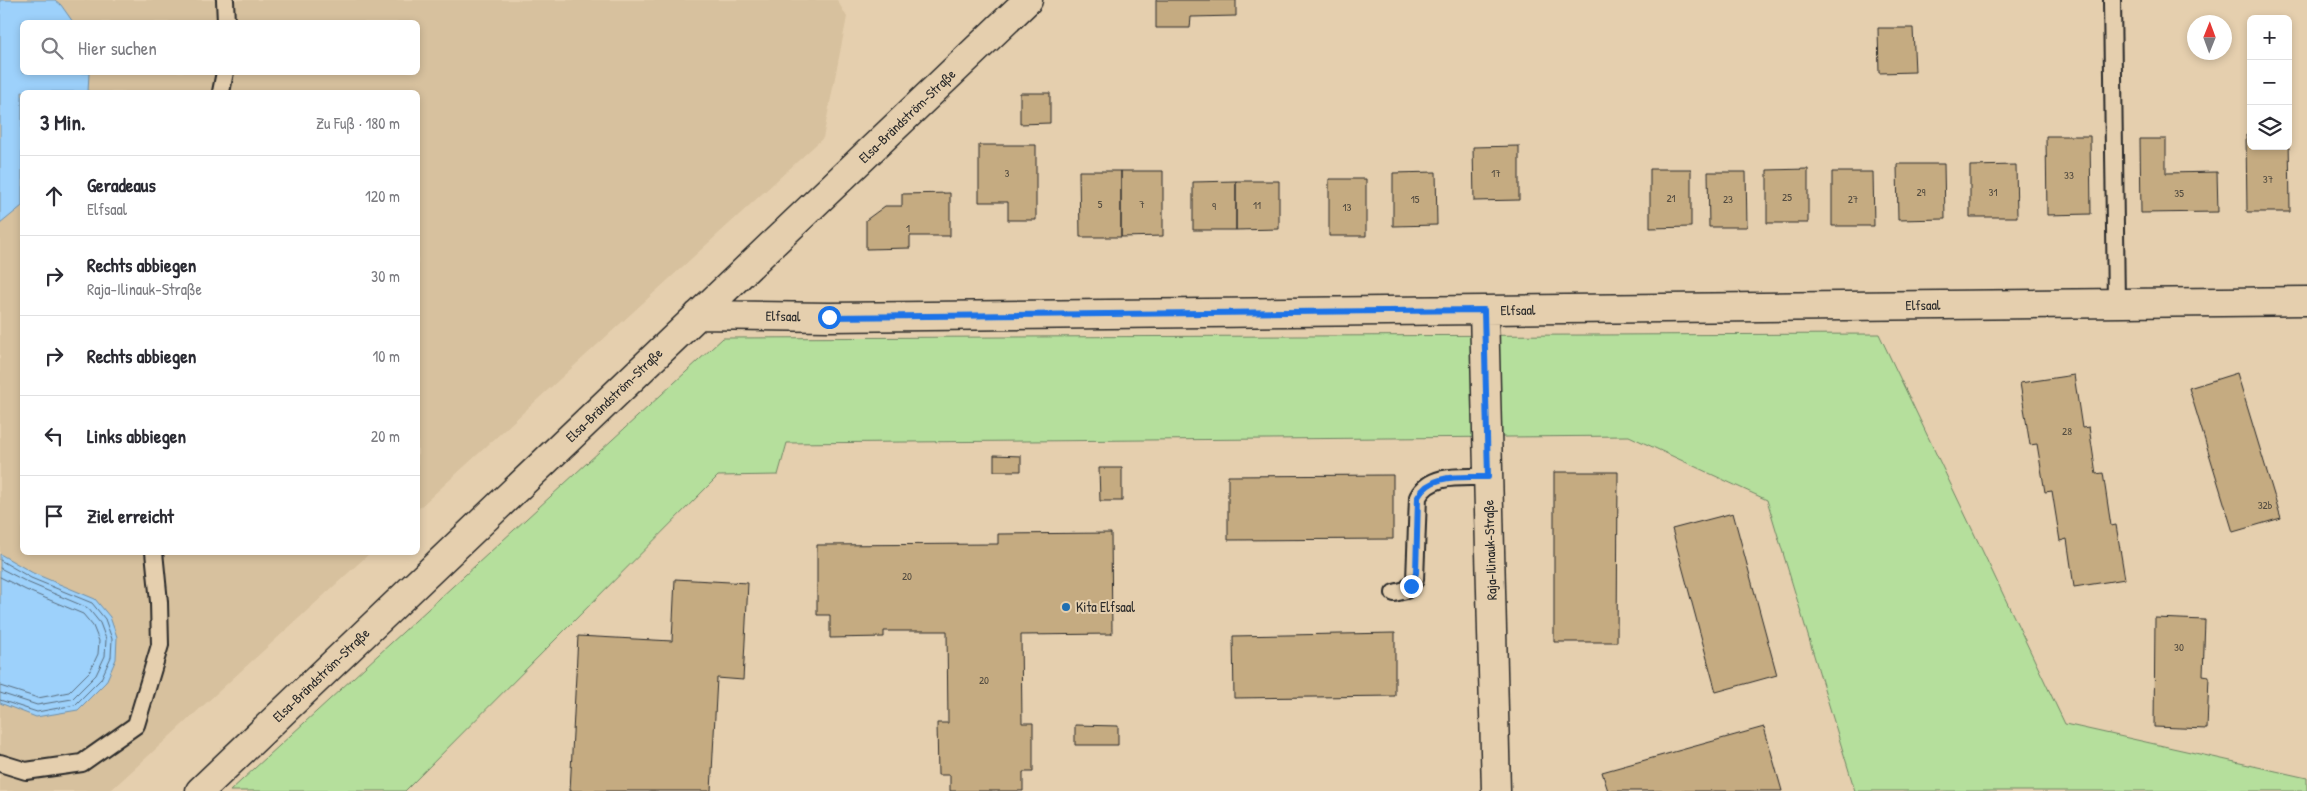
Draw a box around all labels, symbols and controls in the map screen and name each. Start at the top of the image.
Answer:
north arrow [2187,15,2232,60]
map controls [2247,15,2292,150]
button: + [2247,15,2292,60]
search box [20,20,420,75]
icon: search [38,34,66,62]
text: Hier suchen [78,35,157,61]
button: − [2247,60,2292,105]
street label: Elsa-Brändström-Straße [854,64,960,168]
button: layers [2247,105,2292,150]
text: 3 Min. [40,108,85,137]
text: Zu Fuß · 180 m [316,112,400,134]
house number: 3 [1005,166,1010,180]
house number: 17 [1491,166,1501,180]
house number: 33 [2064,168,2074,182]
text: Geradeaus [87,172,156,198]
house number: 37 [2263,172,2273,186]
icon: ahead [40,182,68,210]
text: 120 m [365,185,400,207]
house number: 29 [1916,185,1926,199]
house number: 31 [1989,185,1997,199]
house number: 35 [2174,186,2184,200]
house number: 25 [1782,190,1792,204]
house number: 21 [1666,191,1676,205]
house number: 15 [1411,192,1420,206]
house number: 23 [1723,192,1733,206]
house number: 27 [1848,192,1858,206]
house number: 5 [1098,197,1103,211]
house number: 7 [1139,197,1145,211]
text: Elfsaal [87,198,127,220]
house number: 11 [1253,198,1261,212]
house number: 9 [1212,199,1216,213]
house number: 13 [1343,200,1352,214]
house number: 1 [906,221,910,235]
text: Rechts abbiegen [87,252,196,278]
icon: right [40,262,68,290]
text: 30 m [371,265,400,287]
text: Raja-Ilinauk-Straße [87,278,202,300]
street label: Elfsaal [1905,295,1941,314]
street label: Elfsaal [1500,300,1536,319]
street label: Elfsaal [765,306,801,325]
route start [818,306,841,329]
icon: right [40,342,68,370]
text: Rechts abbiegen [87,343,196,369]
street label: Elsa-Brändström-Straße [561,343,667,447]
text: 10 m [372,345,400,367]
icon: left [40,422,68,450]
text: Links abbiegen [87,423,186,449]
house number: 28 [2062,424,2072,438]
text: 20 m [371,425,400,447]
house number: 32b [2258,498,2273,512]
street label: Raja-Ilinauk-Straße [1478,499,1502,601]
icon: arrive [40,502,68,530]
text: Ziel erreicht [87,503,174,529]
house number: 20 [902,569,912,583]
route end [1400,575,1423,598]
place label: Kita Elfsaal [1076,597,1135,616]
marker: Kita Elfsaal [1060,601,1072,613]
street label: Elsa-Brändström-Straße [268,623,374,727]
house number: 30 [2174,640,2184,654]
house number: 20 [979,673,989,687]

